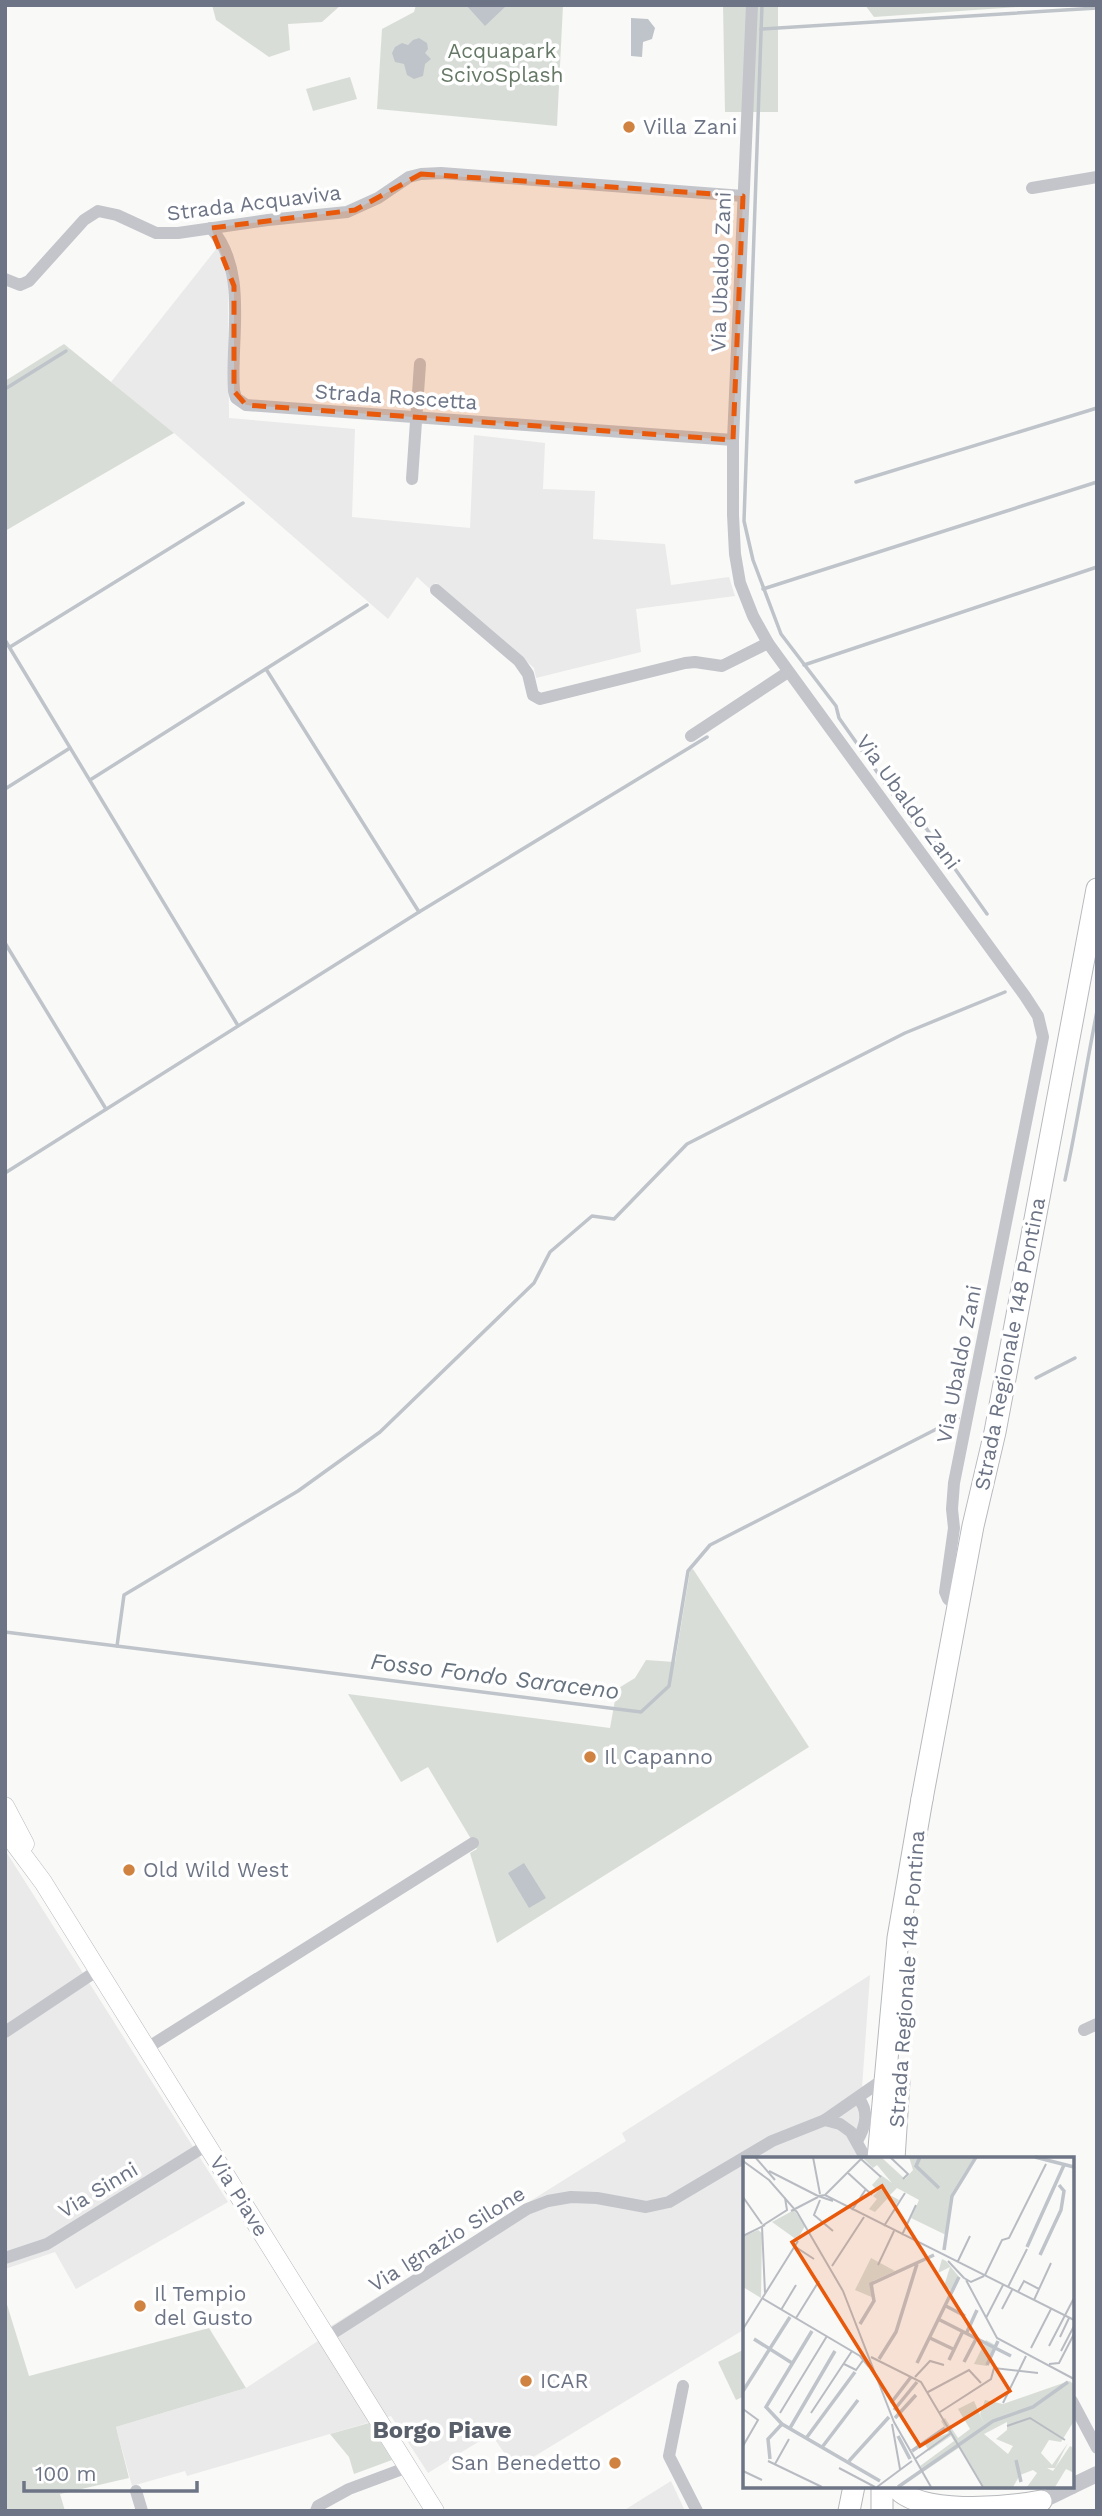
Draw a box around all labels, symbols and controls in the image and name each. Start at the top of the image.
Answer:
park label: Acquapark ScivoSplash [440,38,564,87]
place label: Villa Zani [643,114,737,139]
marker: Villa Zani [621,119,637,135]
street label: Strada Acquaviva [165,179,343,226]
street label: Via Ubaldo Zani [705,191,736,353]
street label: Strada Roscetta [314,378,478,415]
street label: Via Ubaldo Zani [851,729,966,874]
street label: Strada Regionale 148 Pontina [969,1195,1050,1492]
street label: Via Ubaldo Zani [931,1283,986,1445]
water label: Fosso Fondo Saraceno [369,1648,621,1705]
place label: Il Capanno [604,1744,713,1769]
marker: Il Capanno [582,1749,598,1765]
street label: Strada Regionale 148 Pontina [884,1829,929,2128]
place label: Old Wild West [143,1857,289,1882]
marker: Old Wild West [121,1862,137,1878]
street label: Via Piave [205,2151,274,2241]
street label: Via Sinni [53,2156,142,2223]
inset map [743,2157,1074,2488]
street label: Via Ignazio Silone [364,2180,529,2297]
place label: Il Tempio del Gusto [154,2281,253,2330]
marker: Il Tempio del Gusto [132,2298,148,2314]
place label: ICAR [540,2368,588,2393]
marker: ICAR [518,2373,534,2389]
district label: Borgo Piave [372,2416,512,2444]
scale bar [24,2450,198,2494]
place label: San Benedetto [451,2450,601,2475]
marker: San Benedetto [607,2455,623,2471]
text: 100 m [35,2461,97,2486]

